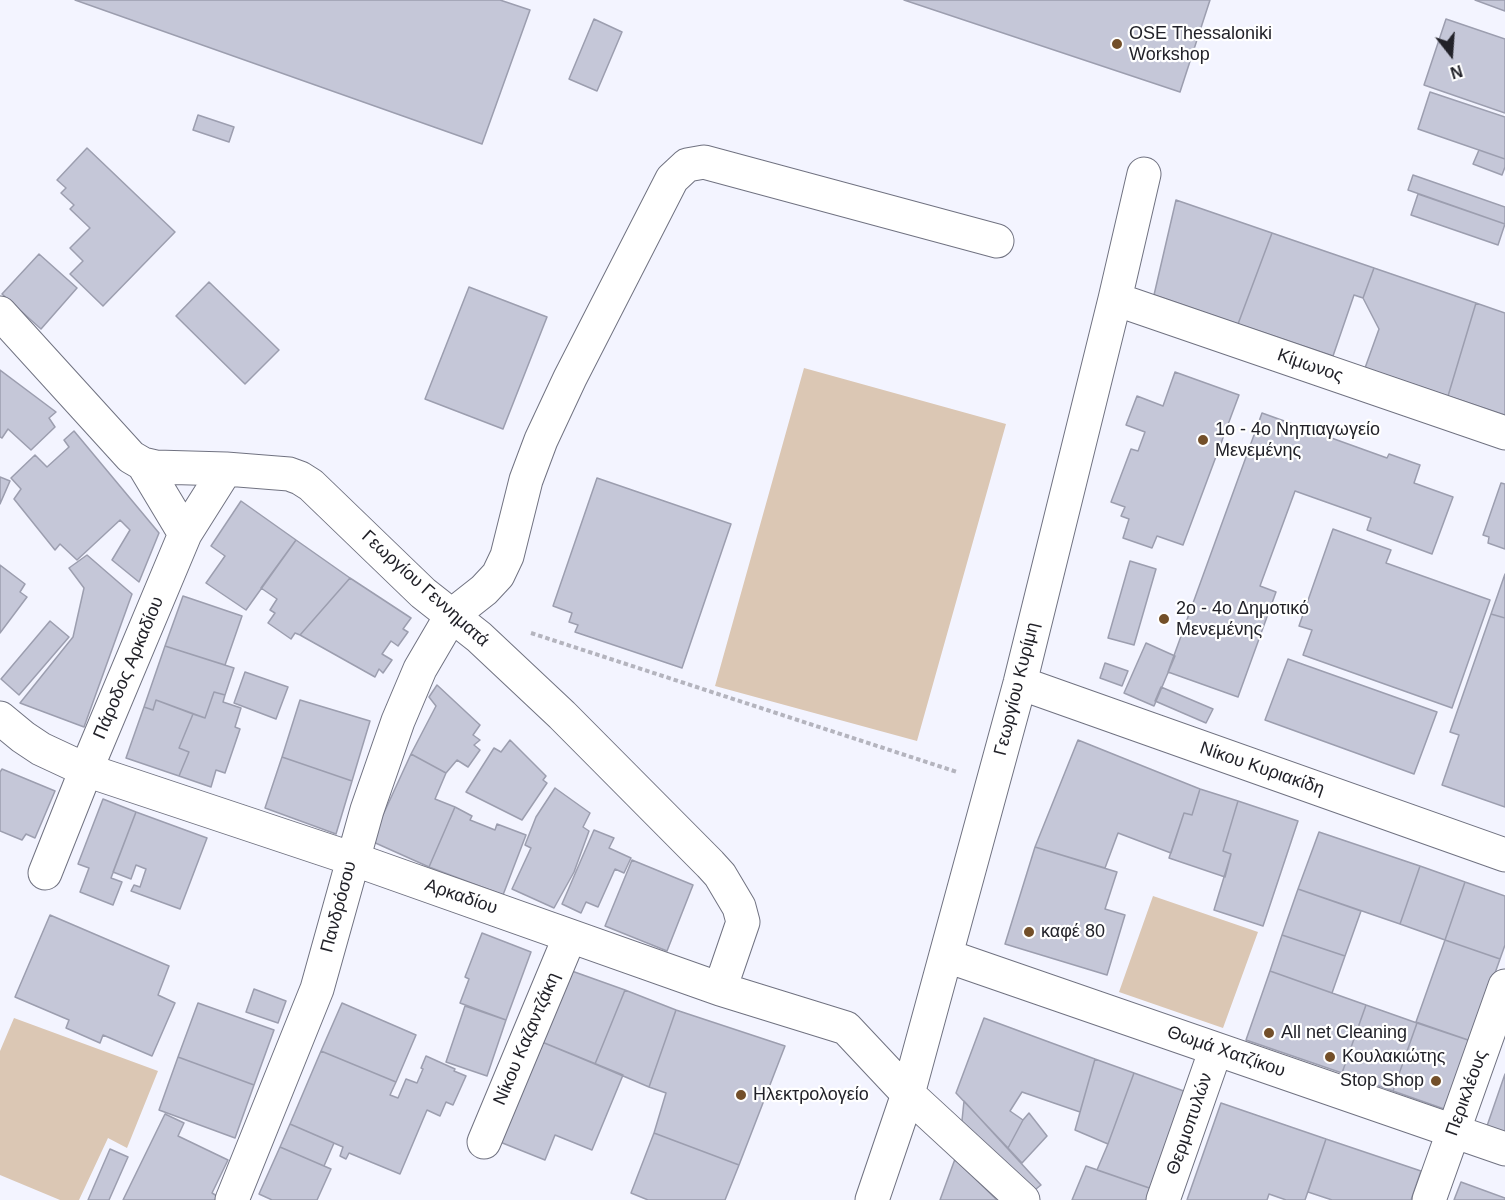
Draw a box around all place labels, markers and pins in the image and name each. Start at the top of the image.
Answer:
place label: OSE Thessaloniki Workshop [1129,23,1272,66]
marker: OSE Thessaloniki Workshop [1110,37,1124,51]
place label: 1o - 4o Νηπιαγωγείο Μενεμένης [1215,419,1380,462]
marker: 1o - 4o Νηπιαγωγείο Μενεμένης [1196,433,1210,447]
place label: 2o - 4o Δημοτικό Μενεμένης [1176,598,1309,640]
marker: 2o - 4o Δημοτικό Μενεμένης [1157,612,1171,626]
place label: καφέ 80 [1041,921,1105,943]
marker: καφέ 80 [1022,925,1036,939]
place label: All net Cleaning [1281,1022,1407,1044]
marker: All net Cleaning [1262,1026,1276,1040]
place label: Κουλακιώτης [1342,1046,1445,1068]
marker: Κουλακιώτης [1323,1050,1337,1064]
place label: Stop Shop [1340,1070,1424,1092]
marker: Stop Shop [1429,1074,1443,1088]
place label: Ηλεκτρολογείο [753,1084,869,1106]
marker: Ηλεκτρολογείο [734,1088,748,1102]

